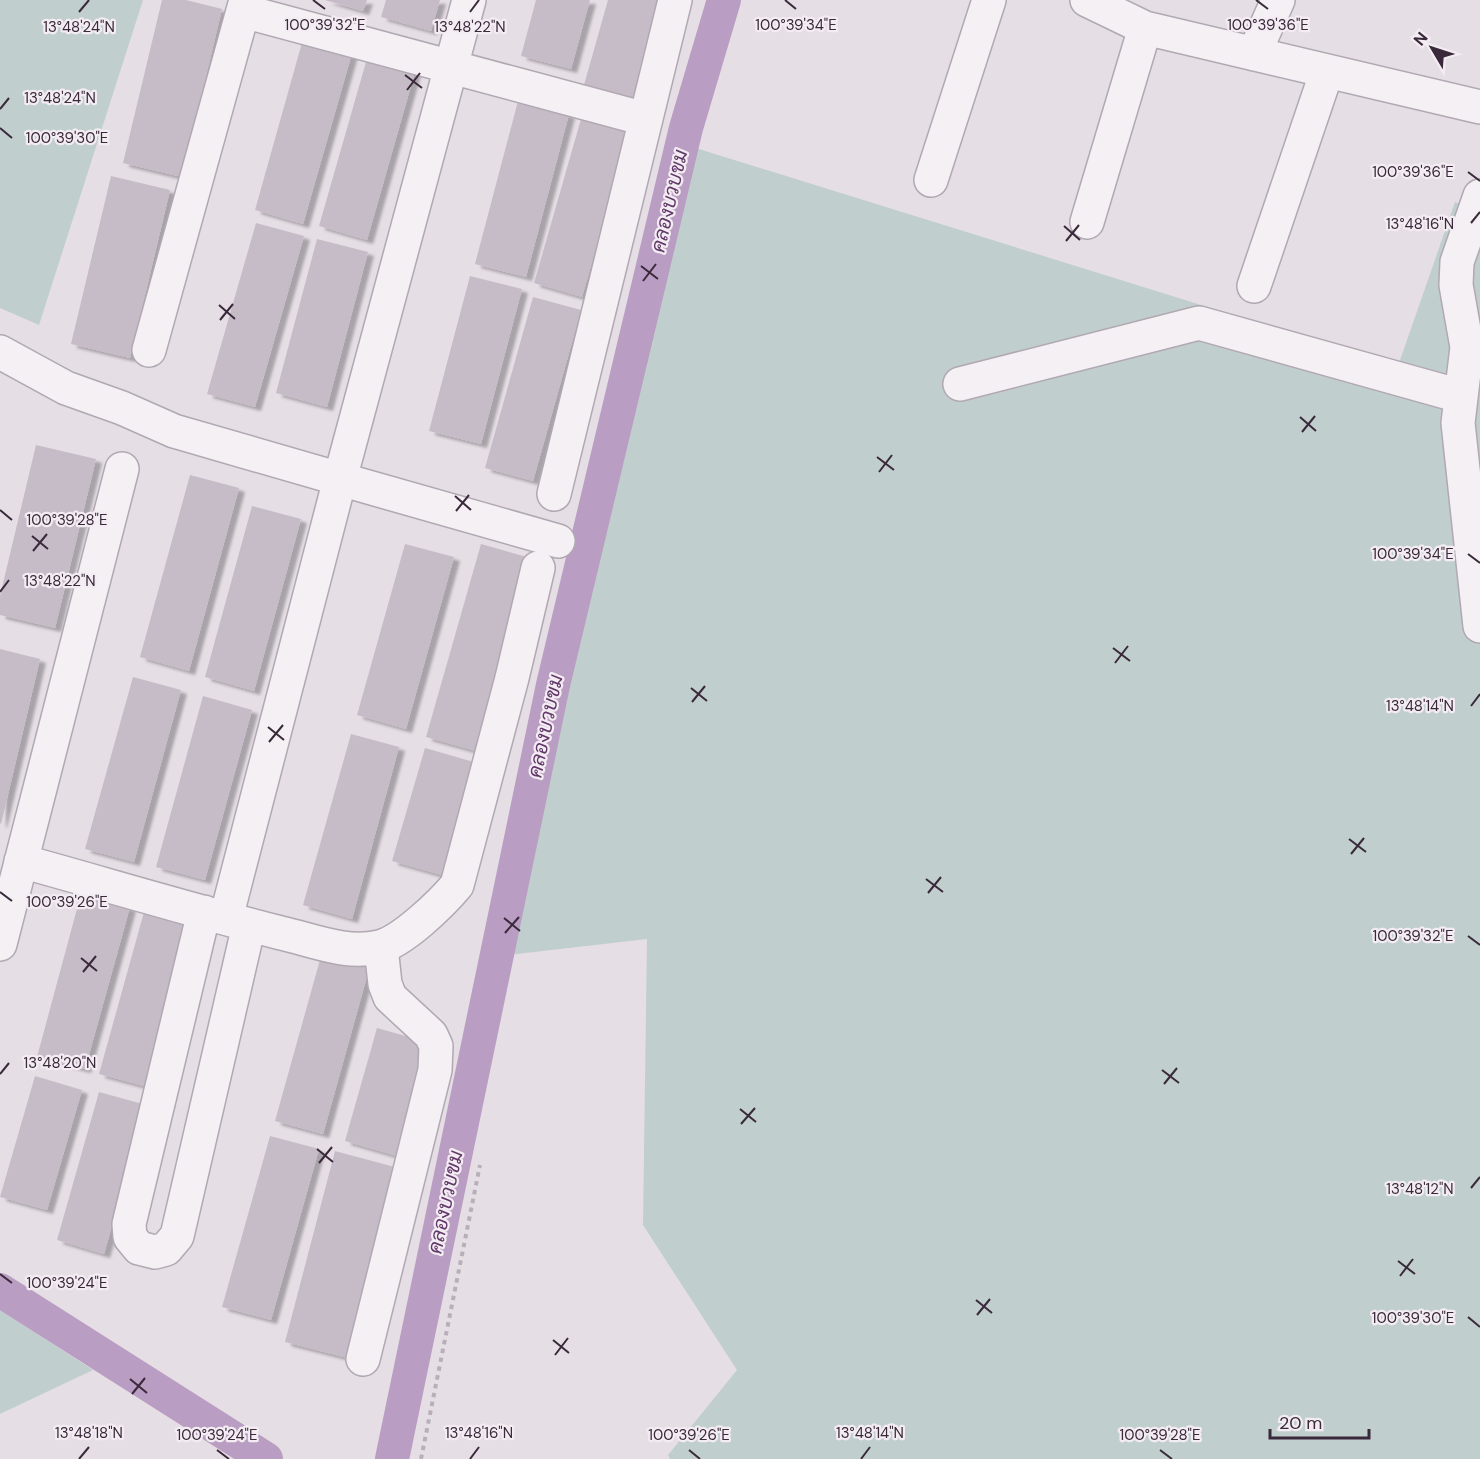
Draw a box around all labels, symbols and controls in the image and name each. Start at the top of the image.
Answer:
text: 100°39'32"E [285,15,365,35]
text: 100°39'34"E [755,15,837,35]
text: 100°39'36"E [1227,15,1309,35]
text: 13°48'24"N [43,17,115,37]
text: 13°48'22"N [434,17,506,37]
north arrow [1402,18,1462,78]
text: N [1409,28,1433,50]
text: 13°48'24"N [24,88,96,108]
text: 100°39'30"E [26,128,108,148]
water label: คลองบวบขม [645,147,693,255]
text: 100°39'36"E [1372,162,1454,182]
text: 13°48'16"N [1386,214,1454,234]
text: 100°39'28"E [27,510,107,530]
text: 100°39'34"E [1372,544,1454,564]
text: 13°48'22"N [24,571,96,591]
water label: คลองบวบขม [521,672,569,780]
text: 13°48'14"N [1386,696,1454,716]
text: 100°39'26"E [26,892,108,912]
text: 100°39'32"E [1373,926,1453,946]
text: 13°48'20"N [24,1053,96,1073]
water label: คลองบวบขม [421,1148,469,1256]
text: 13°48'12"N [1386,1179,1454,1199]
text: 100°39'24"E [27,1273,107,1293]
text: 100°39'30"E [1372,1308,1454,1328]
scale bar [1270,1402,1369,1440]
text: 20 m [1279,1411,1322,1435]
text: 13°48'18"N [55,1423,123,1443]
text: 13°48'16"N [445,1423,513,1443]
text: 13°48'14"N [836,1423,904,1443]
text: 100°39'24"E [177,1425,257,1445]
text: 100°39'26"E [648,1425,730,1445]
text: 100°39'28"E [1120,1425,1200,1445]

